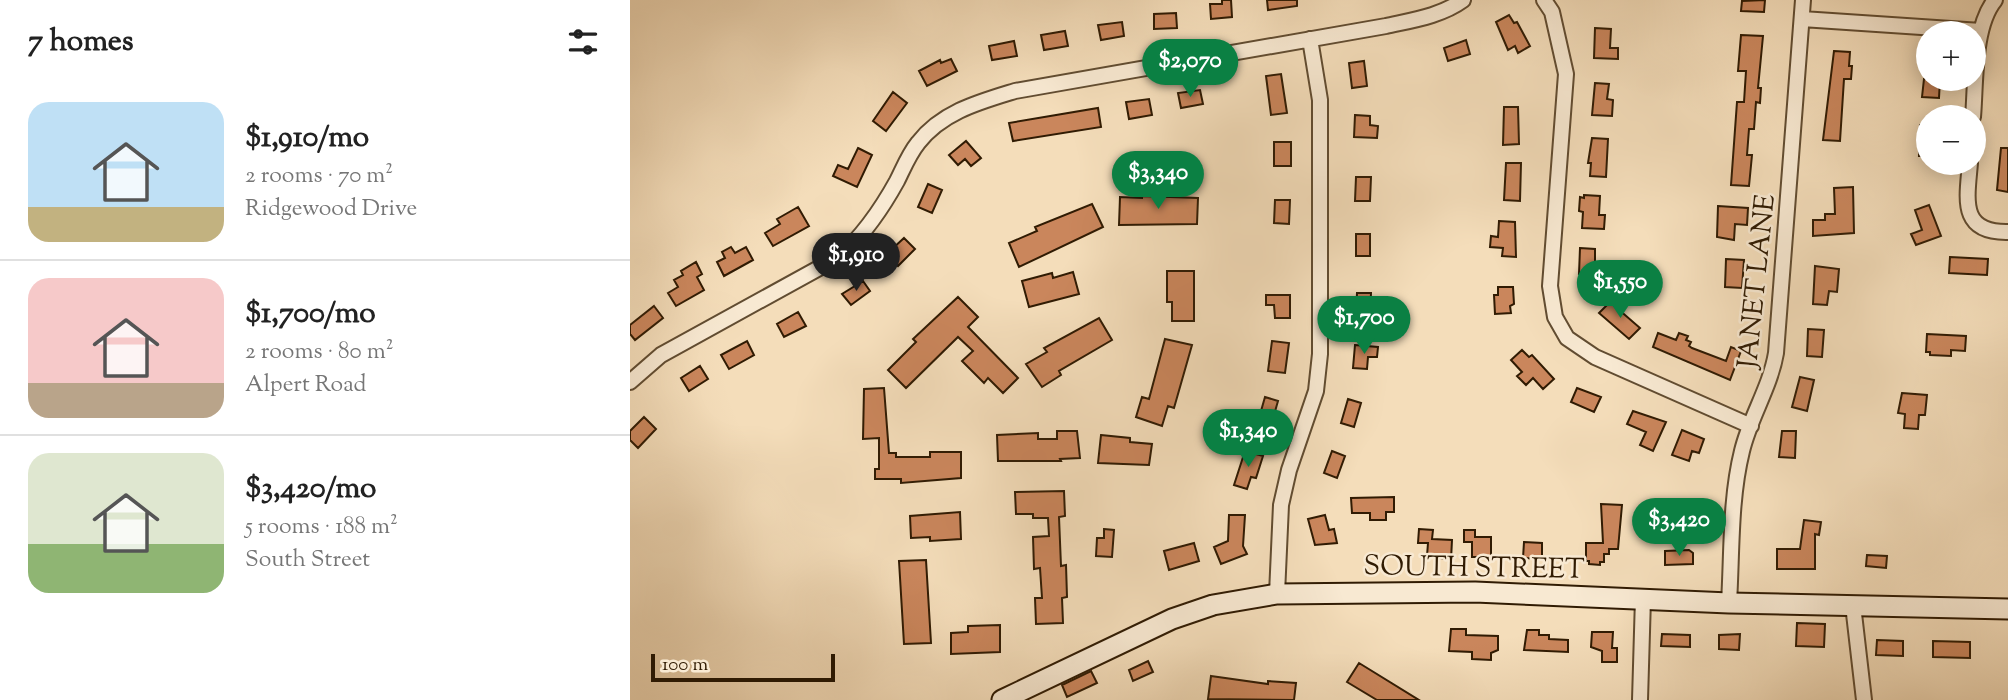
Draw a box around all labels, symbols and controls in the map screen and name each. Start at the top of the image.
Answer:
text: 7 homes [28,21,133,64]
map controls [1916,21,1986,175]
button: + [1916,21,1986,91]
icon: filters [564,23,602,61]
pin: $2,070 [1133,40,1247,99]
text: $2,070 [1158,45,1222,78]
button: − [1916,105,1986,175]
text: $1,910/mo [245,117,369,160]
icon: home [84,130,168,214]
pin: $3,340 [1101,152,1215,211]
text: $3,340 [1128,157,1188,190]
text: 2 rooms · 70 m² [245,160,393,193]
street label: JANET LANE [1729,192,1787,372]
text: Ridgewood Drive [245,193,417,226]
pin: $1,910 [799,233,913,293]
text: $1,910 [828,239,884,272]
pin: $1,550 [1563,260,1677,320]
text: $1,550 [1593,266,1647,299]
text: $1,700/mo [245,293,376,336]
pin: $1,700 [1307,296,1421,356]
text: $1,700 [1333,302,1395,335]
icon: home [84,306,168,390]
text: 2 rooms · 80 m² [245,336,393,369]
text: Alpert Road [245,369,366,402]
pin: $1,340 [1191,410,1305,469]
text: $1,340 [1219,415,1277,448]
text: $3,420/mo [245,468,376,511]
icon: home [84,481,168,565]
pin: $3,420 [1622,498,1736,558]
text: $3,420 [1648,504,1710,537]
text: 5 rooms · 188 m² [245,511,398,544]
text: South Street [245,544,370,577]
street label: SOUTH STREET [1363,547,1585,591]
scale bar [651,651,835,683]
text: 100 m [662,652,708,679]

